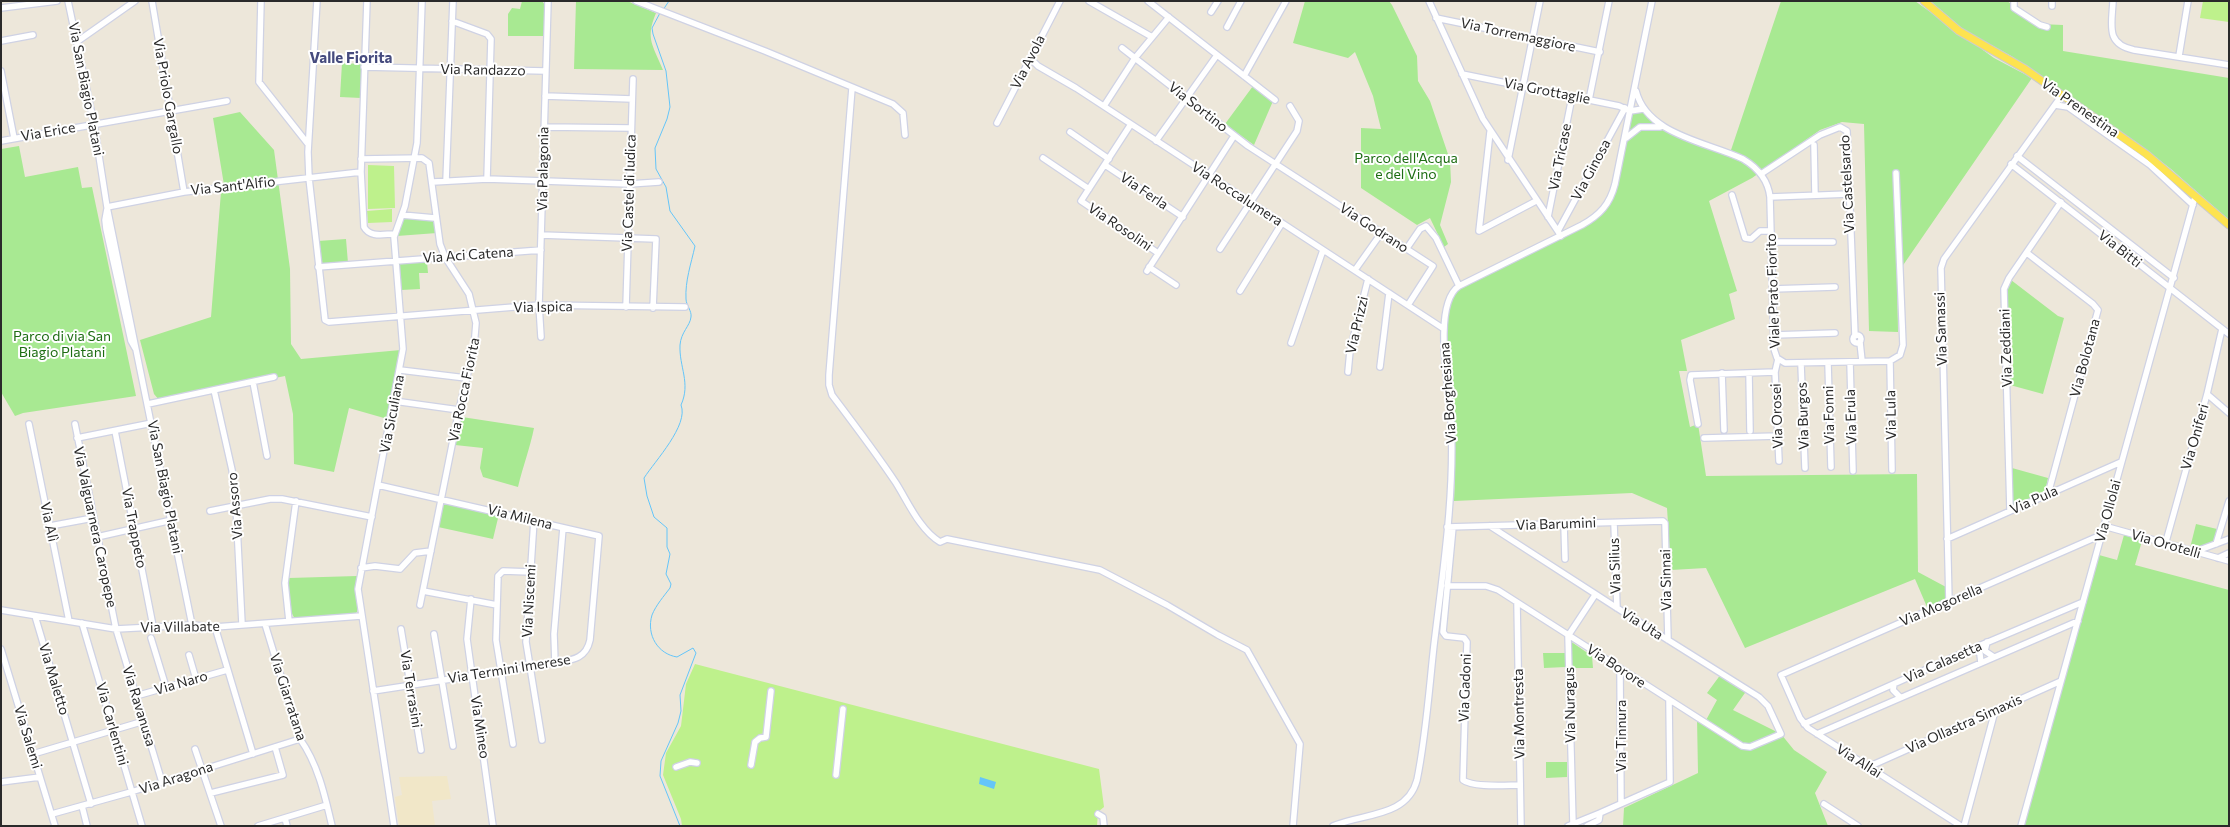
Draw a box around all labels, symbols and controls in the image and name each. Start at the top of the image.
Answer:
street label: Via Torremaggiore [1459,15,1577,55]
street label: Via San Biagio Platani [65,21,107,157]
street label: Via Avola [1007,32,1049,92]
street label: Via Priolo Gargallo [150,37,186,155]
district label: Valle Fiorita [309,49,393,67]
street label: Via Randazzo [440,61,526,79]
street label: Via Grottaglie [1502,74,1592,108]
street label: Via Prenestina [2038,75,2122,141]
street label: Via Sortino [1165,78,1231,136]
street label: Via Erice [19,119,77,145]
street label: Via Tricase [1545,122,1575,192]
street label: Via Palagonia [534,126,552,212]
street label: Via Castel di Iudica [619,134,639,252]
street label: Via Castelsardo [1836,134,1858,234]
street label: Via Ginosa [1568,136,1614,204]
park label: Parco dell'Acqua e del Vino [1354,150,1458,182]
street label: Via Roccalumera [1188,158,1286,230]
street label: Via Ferla [1117,169,1171,213]
street label: Via Sant'Alfio [190,173,276,199]
street label: Via Rosolini [1085,199,1155,255]
street label: Via Godrano [1336,199,1412,257]
street label: Via Bitti [2095,227,2145,271]
street label: Viale Prato Fiorito [1763,233,1783,349]
street label: Via Aci Catena [422,243,514,267]
street label: Via Samassi [1931,291,1951,367]
street label: Via Prizzi [1342,295,1372,355]
street label: Via Ispica [513,298,573,316]
street label: Via Zeddiani [1996,308,2016,388]
street label: Via Bolotana [2066,317,2104,399]
park label: Parco di via San Biagio Platani [13,328,111,361]
street label: Via Rocca Fiorita [445,336,483,444]
street label: Via Borghesiana [1436,342,1460,444]
street label: Via Siculiana [376,373,408,455]
street label: Via Burgos [1793,382,1813,450]
street label: Via Orosei [1767,383,1787,449]
street label: Via Fonni [1820,385,1838,445]
street label: Via Erula [1842,389,1860,445]
street label: Via Lula [1882,390,1900,440]
street label: Via Oniferi [2178,402,2212,472]
street label: Via San Biagio Platani [144,419,186,555]
street label: Via Valguarnera Caropepe [70,445,120,609]
street label: Via Assoro [224,472,246,540]
street label: Via Ollolai [2092,478,2124,544]
street label: Via Pula [2007,482,2061,518]
street label: Via Trappeto [118,486,150,570]
street label: Via Alì [37,501,61,543]
street label: Via Milena [486,501,554,533]
street label: Via Barumini [1516,514,1596,534]
street label: Via Orotelli [2129,526,2203,562]
street label: Via Silius [1606,538,1624,594]
street label: Via Sinnai [1657,549,1675,611]
street label: Via Niscemi [519,564,539,638]
street label: Via Mogorella [1897,580,1985,630]
street label: Via Uta [1618,605,1666,643]
street label: Via Villabate [140,618,220,636]
street label: Via Calasetta [1901,637,1985,687]
street label: Via Maletto [35,641,73,717]
street label: Via Borore [1583,641,1649,691]
street label: Via Terrasini [397,649,425,729]
street label: Via Giarratana [266,651,310,743]
street label: Via Termini Imerese [446,651,572,687]
street label: Via Gadoni [1455,653,1475,723]
street label: Via Ravanusa [119,664,159,748]
street label: Via Naro [152,667,210,699]
street label: Via Nuragus [1561,667,1579,743]
street label: Via Montresta [1510,668,1528,760]
street label: Via Carlentini [92,681,132,767]
street label: Via Ollastra Simaxis [1903,691,2025,757]
street label: Via Mineo [467,694,493,760]
street label: Via Tinnura [1613,700,1629,772]
street label: Via Salemi [10,703,46,771]
street label: Via Allai [1833,740,1885,782]
street label: Via Aragona [137,758,215,798]

